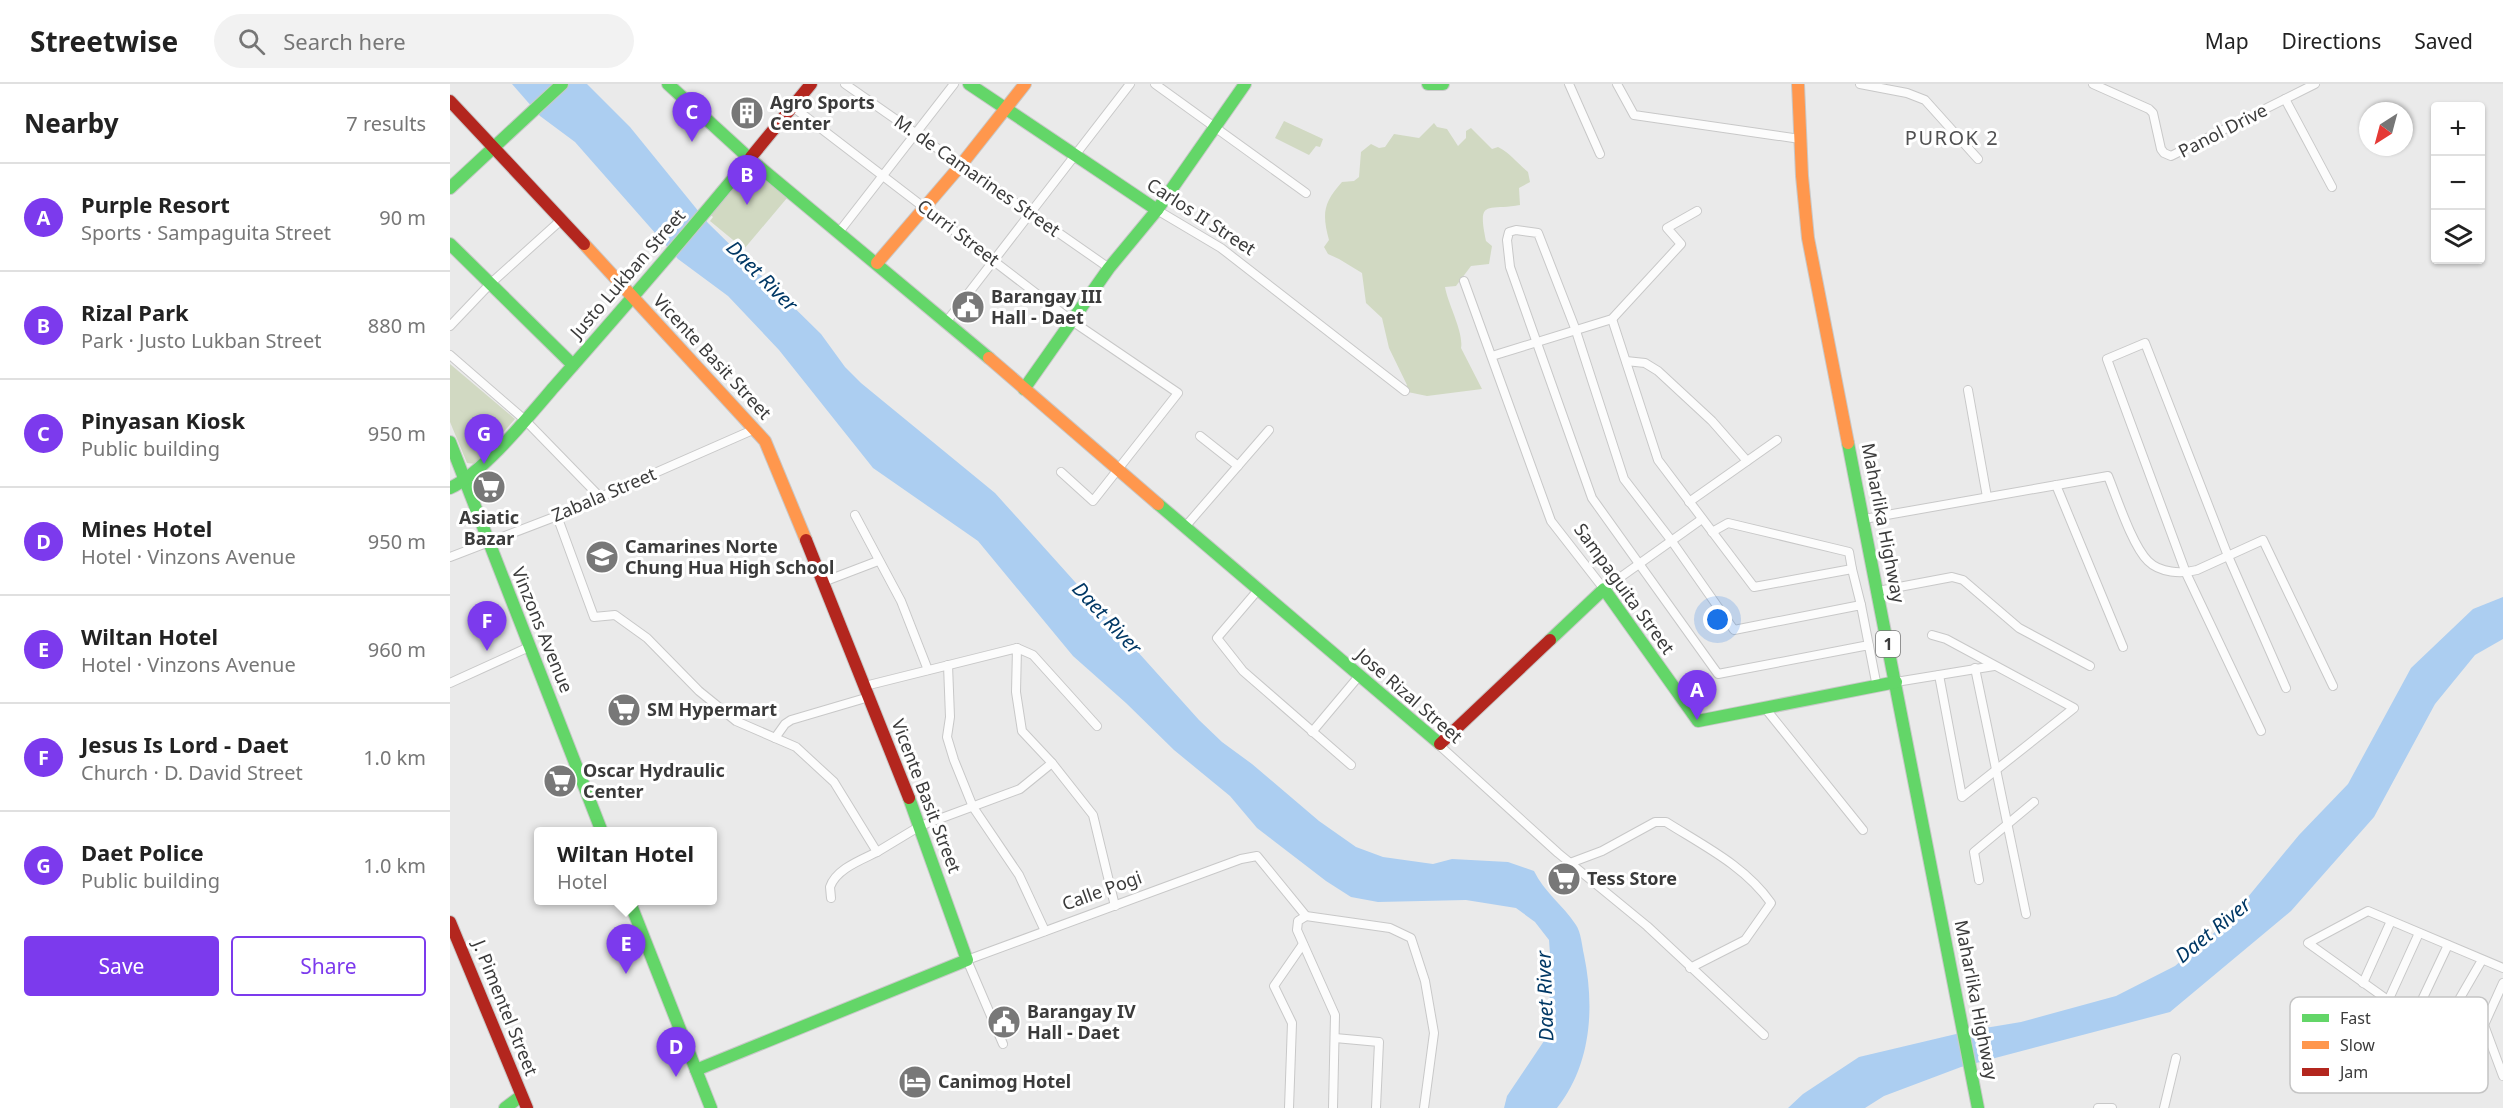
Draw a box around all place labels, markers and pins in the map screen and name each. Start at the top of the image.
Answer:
place label: Agro Sports Center [770,90,875,135]
pin: C [672,92,712,142]
building icon: Agro Sports Center [729,95,765,131]
pin: B [728,156,766,205]
place label: Barangay III Hall - Daet [991,284,1102,329]
public building icon: Barangay III Hall - Daet [950,289,986,325]
pin: G [465,414,504,464]
supermarket icon: Asiatic Bazar [471,469,507,505]
place label: Asiatic Bazar [459,505,519,550]
place label: Camarines Norte Chung Hua High School [625,534,834,579]
school or university icon: Camarines Norte Chung Hua High School [584,539,620,575]
pin: F [468,602,507,651]
pin: A [1678,670,1716,720]
supermarket icon: SM Hypermart [606,692,642,728]
place label: SM Hypermart [647,697,777,721]
place label: Oscar Hydraulic Center [583,758,725,803]
supermarket icon: Oscar Hydraulic Center [542,763,578,799]
supermarket icon: Tess Store [1546,861,1582,897]
place label: Tess Store [1587,866,1677,890]
pin: E [606,924,645,974]
place label: Barangay IV Hall - Daet [1027,999,1136,1044]
public building icon: Barangay IV Hall - Daet [986,1004,1022,1040]
pin: D [656,1028,696,1077]
hotel icon: Canimog Hotel [897,1064,933,1100]
place label: Canimog Hotel [938,1069,1071,1093]

